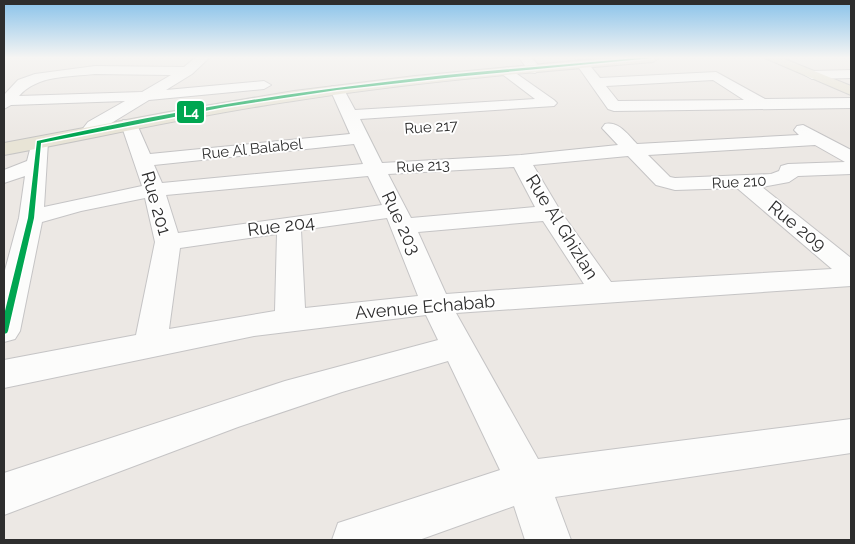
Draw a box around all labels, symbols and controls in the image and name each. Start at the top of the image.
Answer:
line badge: L4 [176,100,205,124]
text: L4 [183,104,199,120]
street label: Rue 217 [404,116,458,138]
street label: Rue Al Balabel [201,135,304,163]
street label: Rue 213 [396,156,450,176]
street label: Rue 201 [137,168,176,238]
street label: Rue Al Ghizlan [522,171,603,283]
street label: Rue 210 [711,172,767,192]
street label: Rue 203 [378,188,425,258]
street label: Rue 209 [764,196,831,255]
street label: Rue 204 [246,211,316,240]
street label: Avenue Echabab [354,290,496,323]

